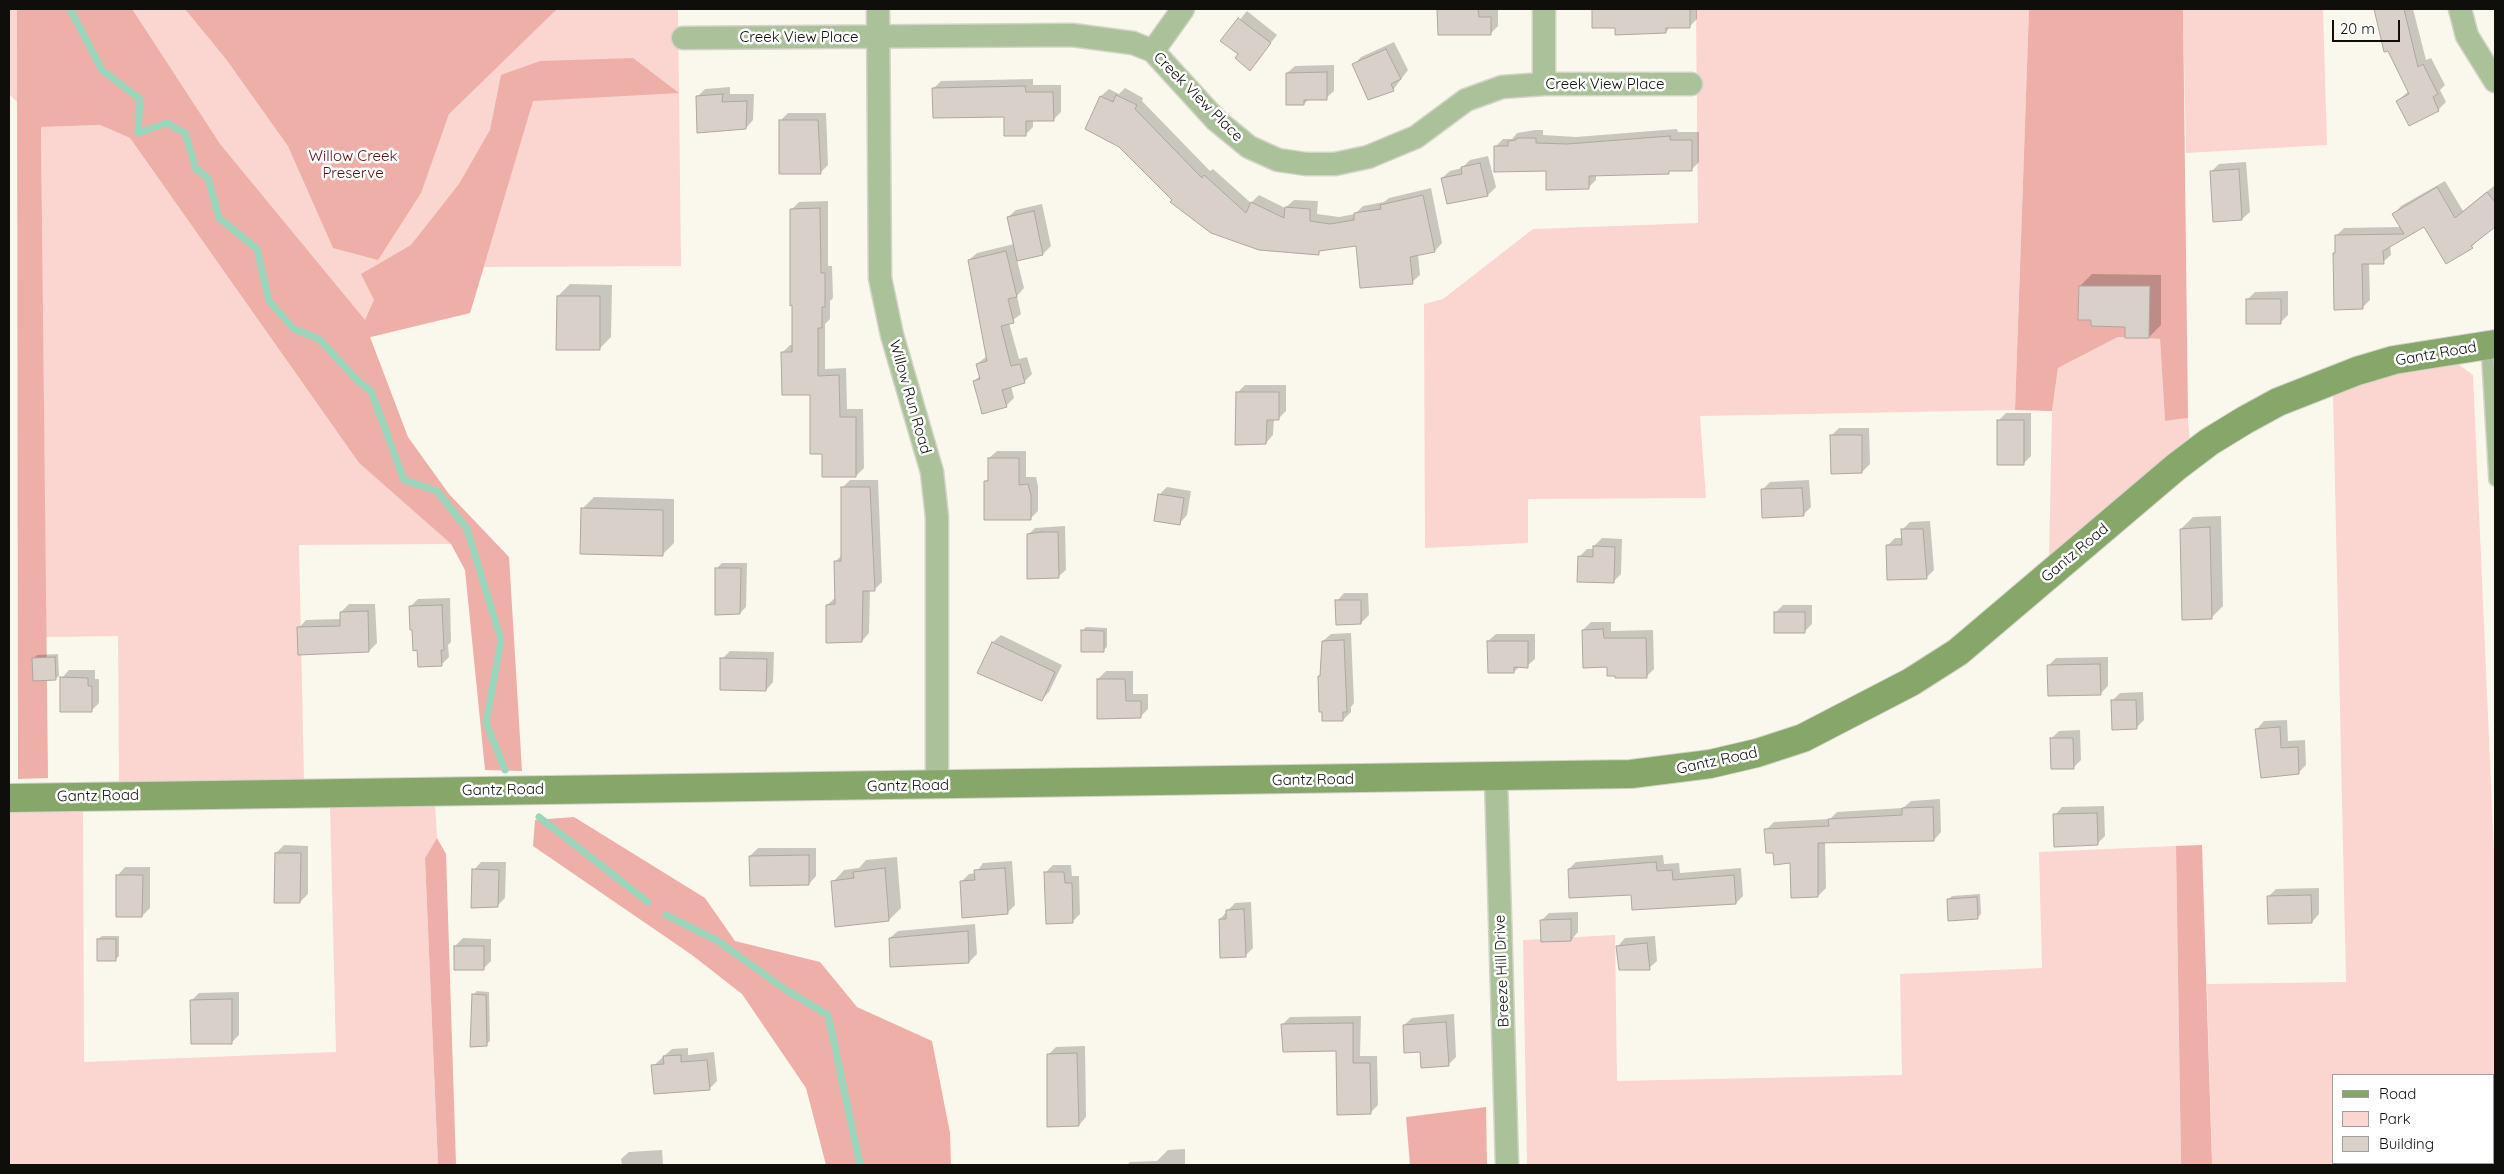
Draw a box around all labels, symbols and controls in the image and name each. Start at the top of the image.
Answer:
scale bar [2334,10,2402,42]
text: 20 m [2340,19,2375,38]
street label: Creek View Place [739,28,859,46]
street label: Creek View Place [1150,49,1246,145]
street label: Creek View Place [1545,75,1665,93]
park label: Willow Creek Preserve [308,147,398,182]
street label: Willow Run Road [885,338,935,456]
street label: Gantz Road [2394,338,2478,370]
street label: Gantz Road [2038,520,2112,586]
street label: Gantz Road [1675,744,1759,778]
street label: Gantz Road [1272,770,1354,790]
street label: Gantz Road [867,776,949,796]
street label: Gantz Road [462,780,544,800]
street label: Gantz Road [57,786,139,806]
street label: Breeze Hill Drive [1491,914,1513,1028]
legend [2332,1074,2494,1164]
text: Road [2379,1084,2416,1103]
text: Park [2379,1109,2411,1128]
text: Building [2379,1134,2434,1153]

